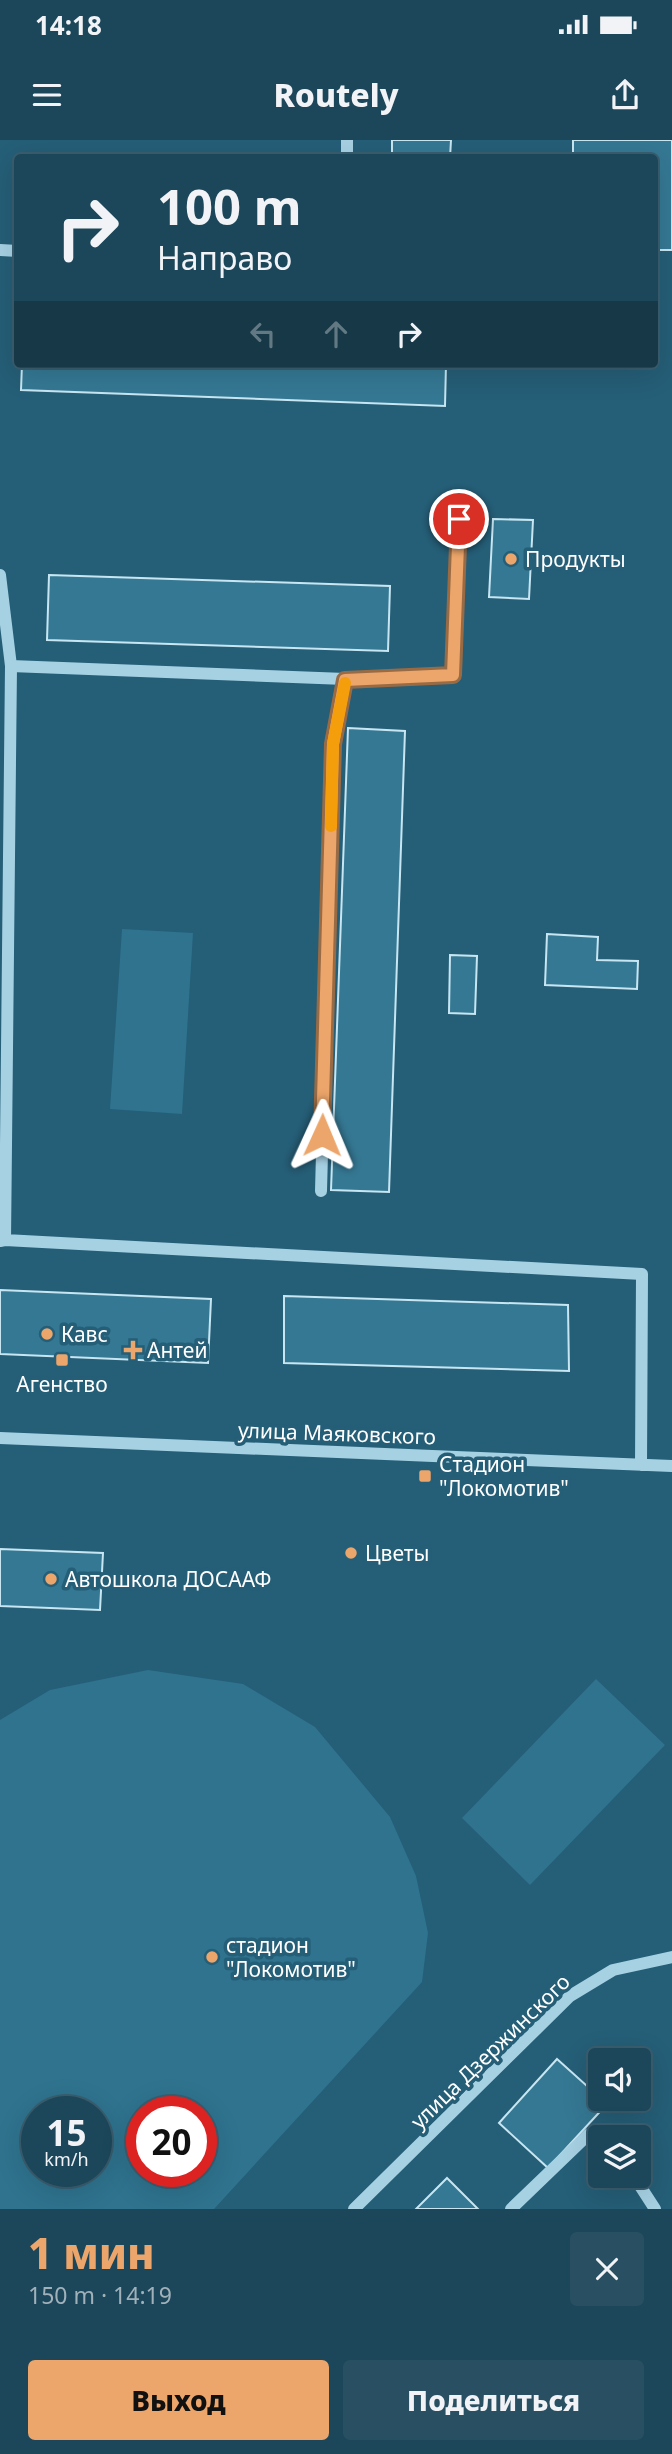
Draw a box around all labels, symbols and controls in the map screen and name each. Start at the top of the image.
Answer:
text: 14:18 [35,7,102,43]
text: Routely [274,73,398,116]
icon: menu [28,76,66,114]
icon: share [606,76,644,114]
text: 100 m [157,173,302,239]
icon: right [42,182,133,273]
text: Направо [157,236,292,279]
icon: left [244,315,282,353]
icon: ahead [317,315,355,353]
icon: right [390,315,428,353]
pin [429,489,489,549]
icon: arrive [440,500,478,538]
place label: Продукты [525,545,626,573]
marker: Продукты [503,551,519,567]
position arrow [285,1098,359,1172]
place label: Кавс [61,1320,108,1348]
marker: Кавс [39,1326,55,1342]
place label: Антей [147,1336,207,1364]
marker: Антей [125,1342,141,1358]
marker: Агенство [54,1352,70,1368]
place label: Агенство [16,1370,108,1398]
street label: улица Маяковского [238,1416,436,1450]
place label: Стадион "Локомотив" [439,1450,569,1502]
marker: Стадион "Локомотив" [417,1468,433,1484]
place label: Цветы [365,1539,429,1567]
marker: Цветы [343,1545,359,1561]
place label: Автошкола ДОСААФ [65,1565,271,1593]
marker: Автошкола ДОСААФ [43,1571,59,1587]
place label: стадион "Локомотив" [226,1931,356,1983]
marker: стадион "Локомотив" [204,1949,220,1965]
street label: улица Дзержинского [404,1968,576,2134]
map controls [588,2048,651,2188]
button: sound [588,2048,651,2111]
speed limit sign: 20 [126,2096,217,2187]
text: 15 [46,2109,87,2156]
button: layers [588,2125,651,2188]
text: km/h [44,2147,89,2171]
text: 1 мин [28,2224,155,2281]
button: close [570,2232,644,2306]
text: 150 m · 14:19 [28,2279,172,2311]
button: Выход [28,2360,329,2440]
button: Поделиться [343,2360,644,2440]

